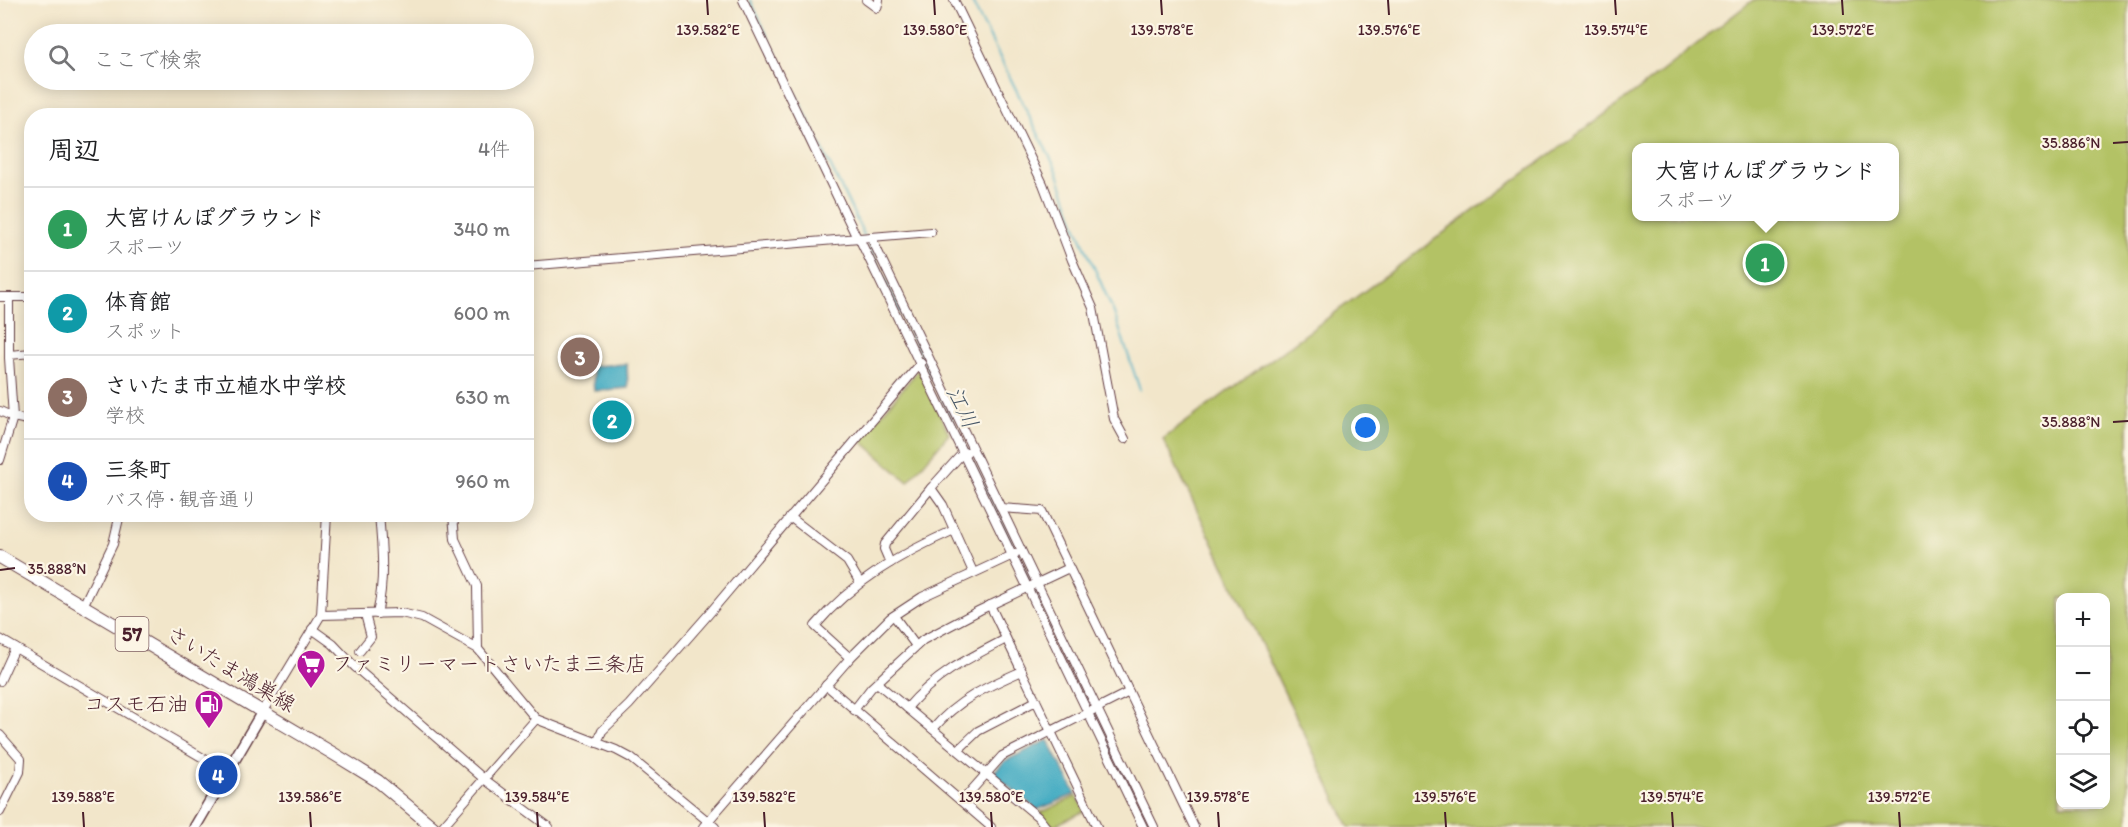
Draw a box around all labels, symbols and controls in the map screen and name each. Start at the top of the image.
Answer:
text: 139.582°E [676,21,740,39]
text: 139.580°E [903,21,967,39]
text: 139.578°E [1131,21,1193,39]
text: 139.576°E [1358,21,1420,39]
text: 139.574°E [1584,21,1648,39]
text: 139.572°E [1812,21,1874,39]
search box [24,24,534,90]
icon: search [45,41,78,74]
text: ここで検索 [93,46,203,73]
text: 周辺 [48,134,100,166]
text: 35.886°N [2042,134,2100,152]
text: 4件 [478,137,510,161]
popup [1632,143,1899,221]
text: 大宮けんぽグラウンド [1655,157,1876,184]
text: スポーツ [1655,188,1735,212]
text: 大宮けんぽグラウンド [105,204,325,231]
text: 1 [63,217,72,241]
text: 340 m [453,217,510,241]
text: スポーツ [105,235,185,259]
pin: 1 [1746,240,1784,286]
text: 体育館 [105,288,171,315]
text: 2 [62,301,73,325]
text: 600 m [453,301,510,325]
text: スポット [105,319,185,343]
pin: 3 [560,334,600,380]
text: さいたま市立植水中学校 [105,372,347,399]
water label: 江川 [941,382,984,433]
text: 3 [62,385,73,409]
text: 630 m [455,385,510,409]
pin: 2 [592,398,632,442]
text: 学校 [105,403,145,427]
your location [1351,413,1380,442]
text: 35.888°N [2042,413,2100,431]
text: 三条町 [105,456,171,483]
text: 4 [61,469,74,493]
text: 960 m [455,469,510,493]
text: バス停 · 観音通り [105,487,259,511]
text: 35.888°N [28,560,86,578]
map controls [2056,593,2110,809]
button: + [2056,593,2110,647]
road number: 57 [116,617,148,651]
street label: さいたま鴻巣線 [162,620,300,717]
button: − [2056,647,2110,701]
supermarket icon: ファミリーマートさいたま三条店 [295,648,327,690]
place label: ファミリーマートさいたま三条店 [332,651,647,676]
fuel station icon: コスモ石油 [193,688,225,730]
place label: コスモ石油 [84,691,188,716]
button: locate [2056,701,2110,755]
pin: 4 [198,752,238,798]
button: layers [2056,755,2110,809]
text: 139.588°E [51,788,115,806]
text: 139.586°E [278,788,342,806]
text: 139.584°E [505,788,569,806]
text: 139.582°E [732,788,796,806]
text: 139.580°E [959,788,1023,806]
text: 139.578°E [1187,788,1249,806]
text: 139.576°E [1414,788,1476,806]
text: 139.574°E [1640,788,1704,806]
text: 139.572°E [1868,788,1930,806]

